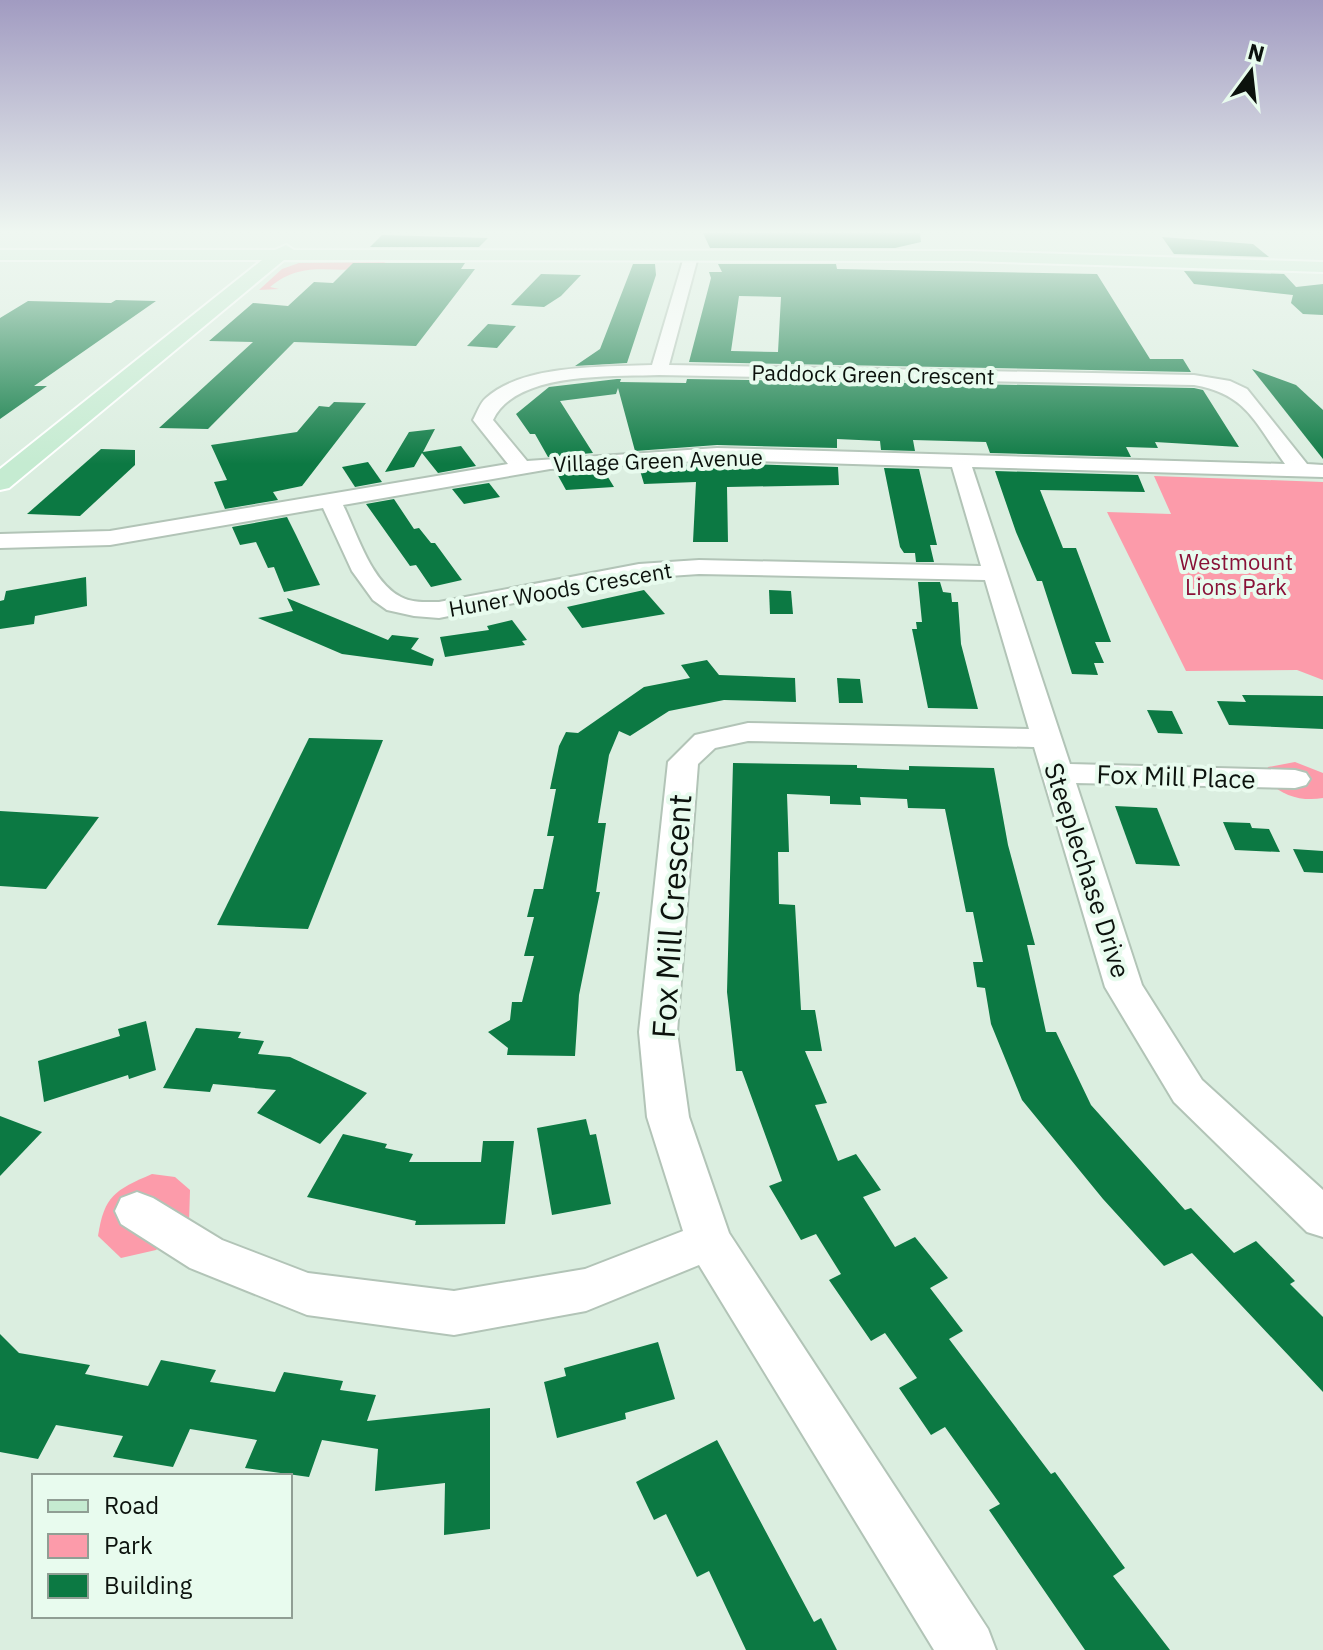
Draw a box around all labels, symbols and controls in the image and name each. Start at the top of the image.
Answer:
north arrow [1211,32,1291,112]
text: N [1245,36,1268,68]
street label: Paddock Green Crescent [751,357,995,391]
street label: Village Green Avenue [553,442,763,478]
park label: Westmount Lions Park [1179,547,1293,601]
street label: Huner Woods Crescent [446,555,674,623]
street label: Fox Mill Place [1096,756,1256,796]
street label: Steeplechase Drive [1037,758,1139,982]
street label: Fox Mill Crescent [642,792,700,1040]
legend [32,1474,292,1618]
text: Road [104,1489,159,1521]
text: Park [104,1529,153,1561]
text: Building [104,1569,192,1601]

